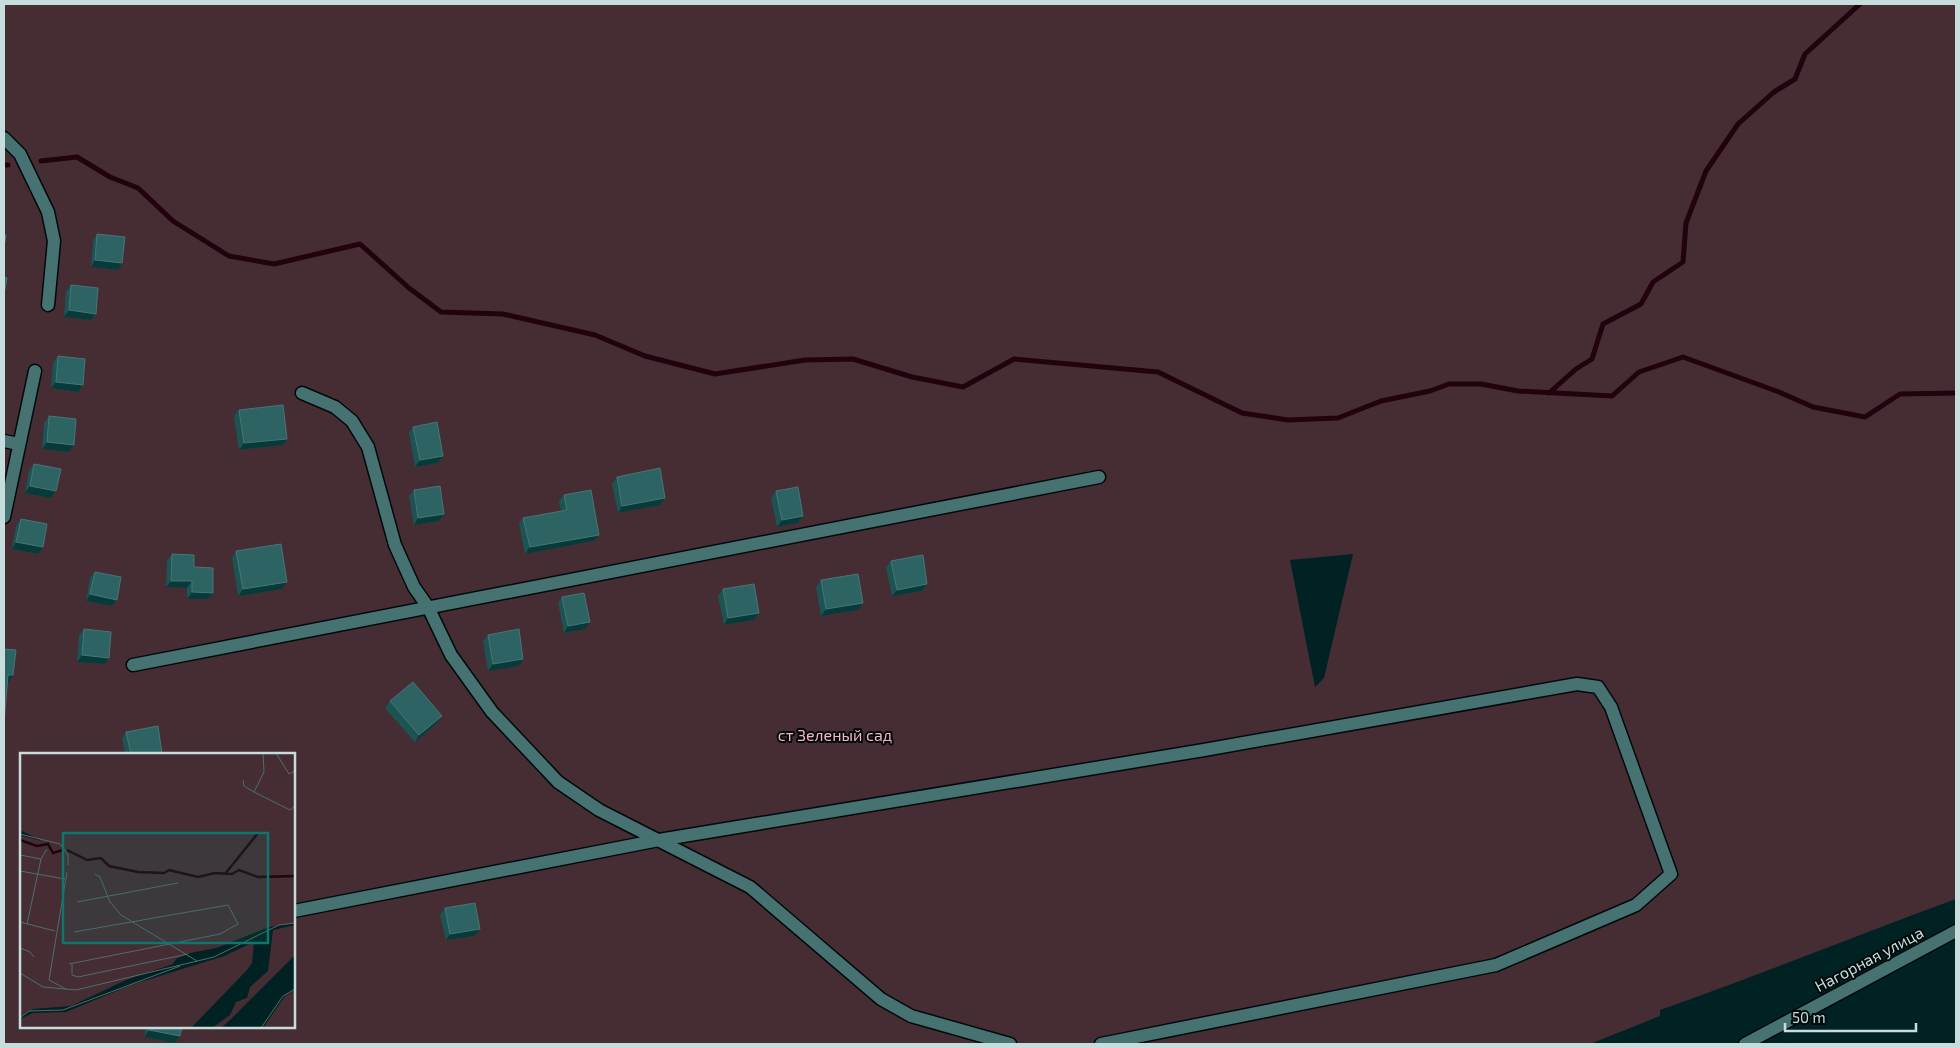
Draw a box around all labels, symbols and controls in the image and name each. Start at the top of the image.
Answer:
park label: ст Зеленый сад [778,725,892,744]
inset map [20,753,295,1028]
street label: Нагорная улица [1811,922,1927,996]
scale bar [1785,1000,1916,1032]
text: 50 m [1792,1008,1826,1026]

